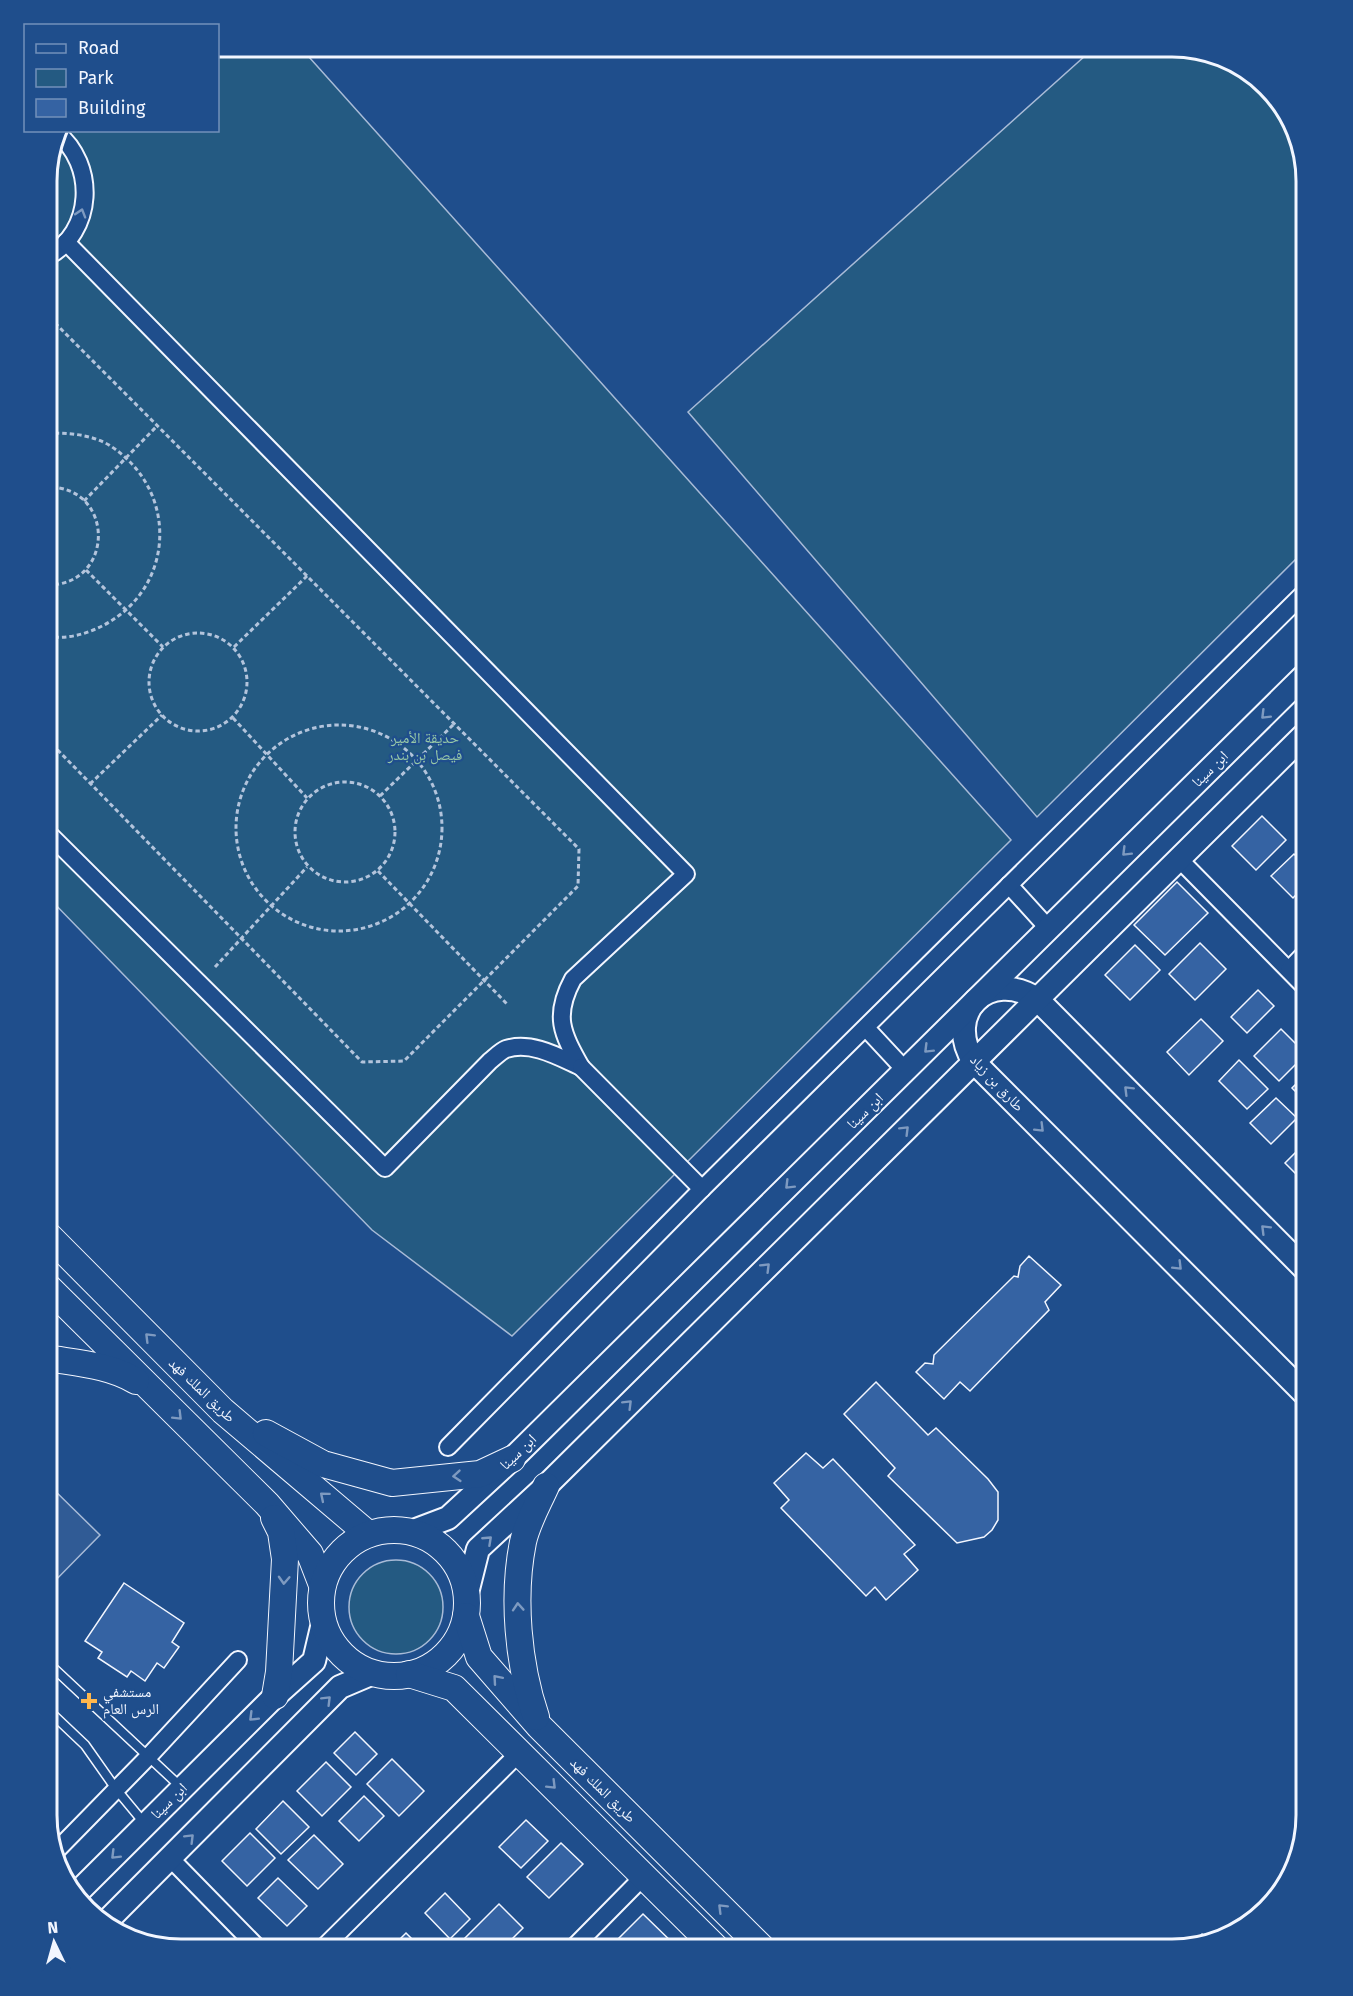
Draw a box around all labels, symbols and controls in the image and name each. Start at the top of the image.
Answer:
legend [24,24,219,132]
text: Road [78,37,120,59]
text: Park [78,67,114,89]
text: Building [78,97,146,119]
one-way arrow [74,208,86,218]
one-way arrow [1261,708,1272,719]
park label: حديقة الأمير فيصل بن بندر [387,729,462,765]
street label: ابن سينا [1188,747,1233,792]
one-way arrow [1123,845,1134,856]
one-way arrow [924,1042,935,1052]
street label: طارق بن زياد [965,1051,1028,1116]
one-way arrow [1124,1087,1135,1098]
street label: ابن سينا [843,1089,888,1134]
one-way arrow [1033,1121,1044,1132]
one-way arrow [898,1127,909,1138]
one-way arrow [786,1178,797,1189]
one-way arrow [1262,1225,1273,1236]
one-way arrow [1171,1259,1182,1270]
one-way arrow [759,1264,770,1275]
one-way arrow [145,1333,156,1344]
street label: طريق الملك فهد [164,1354,239,1427]
one-way arrow [620,1401,631,1412]
one-way arrow [171,1409,181,1420]
street label: ابن سينا [496,1430,541,1474]
one-way arrow [452,1469,461,1482]
one-way arrow [320,1492,331,1503]
one-way arrow [481,1536,491,1547]
one-way arrow [277,1575,290,1584]
one-way arrow [512,1602,525,1611]
one-way arrow [494,1674,505,1685]
place label: مستشفي الرس العام [103,1683,159,1719]
marker: مستشفي الرس العام [80,1692,98,1710]
one-way arrow [320,1696,331,1706]
one-way arrow [250,1710,261,1721]
street label: طريق الملك فهد [566,1753,640,1827]
one-way arrow [545,1778,555,1789]
street label: ابن سينا [147,1779,192,1824]
one-way arrow [182,1835,193,1846]
one-way arrow [112,1848,122,1859]
one-way arrow [718,1904,728,1915]
north arrow [24,1912,84,1972]
text: N [47,1918,59,1937]

